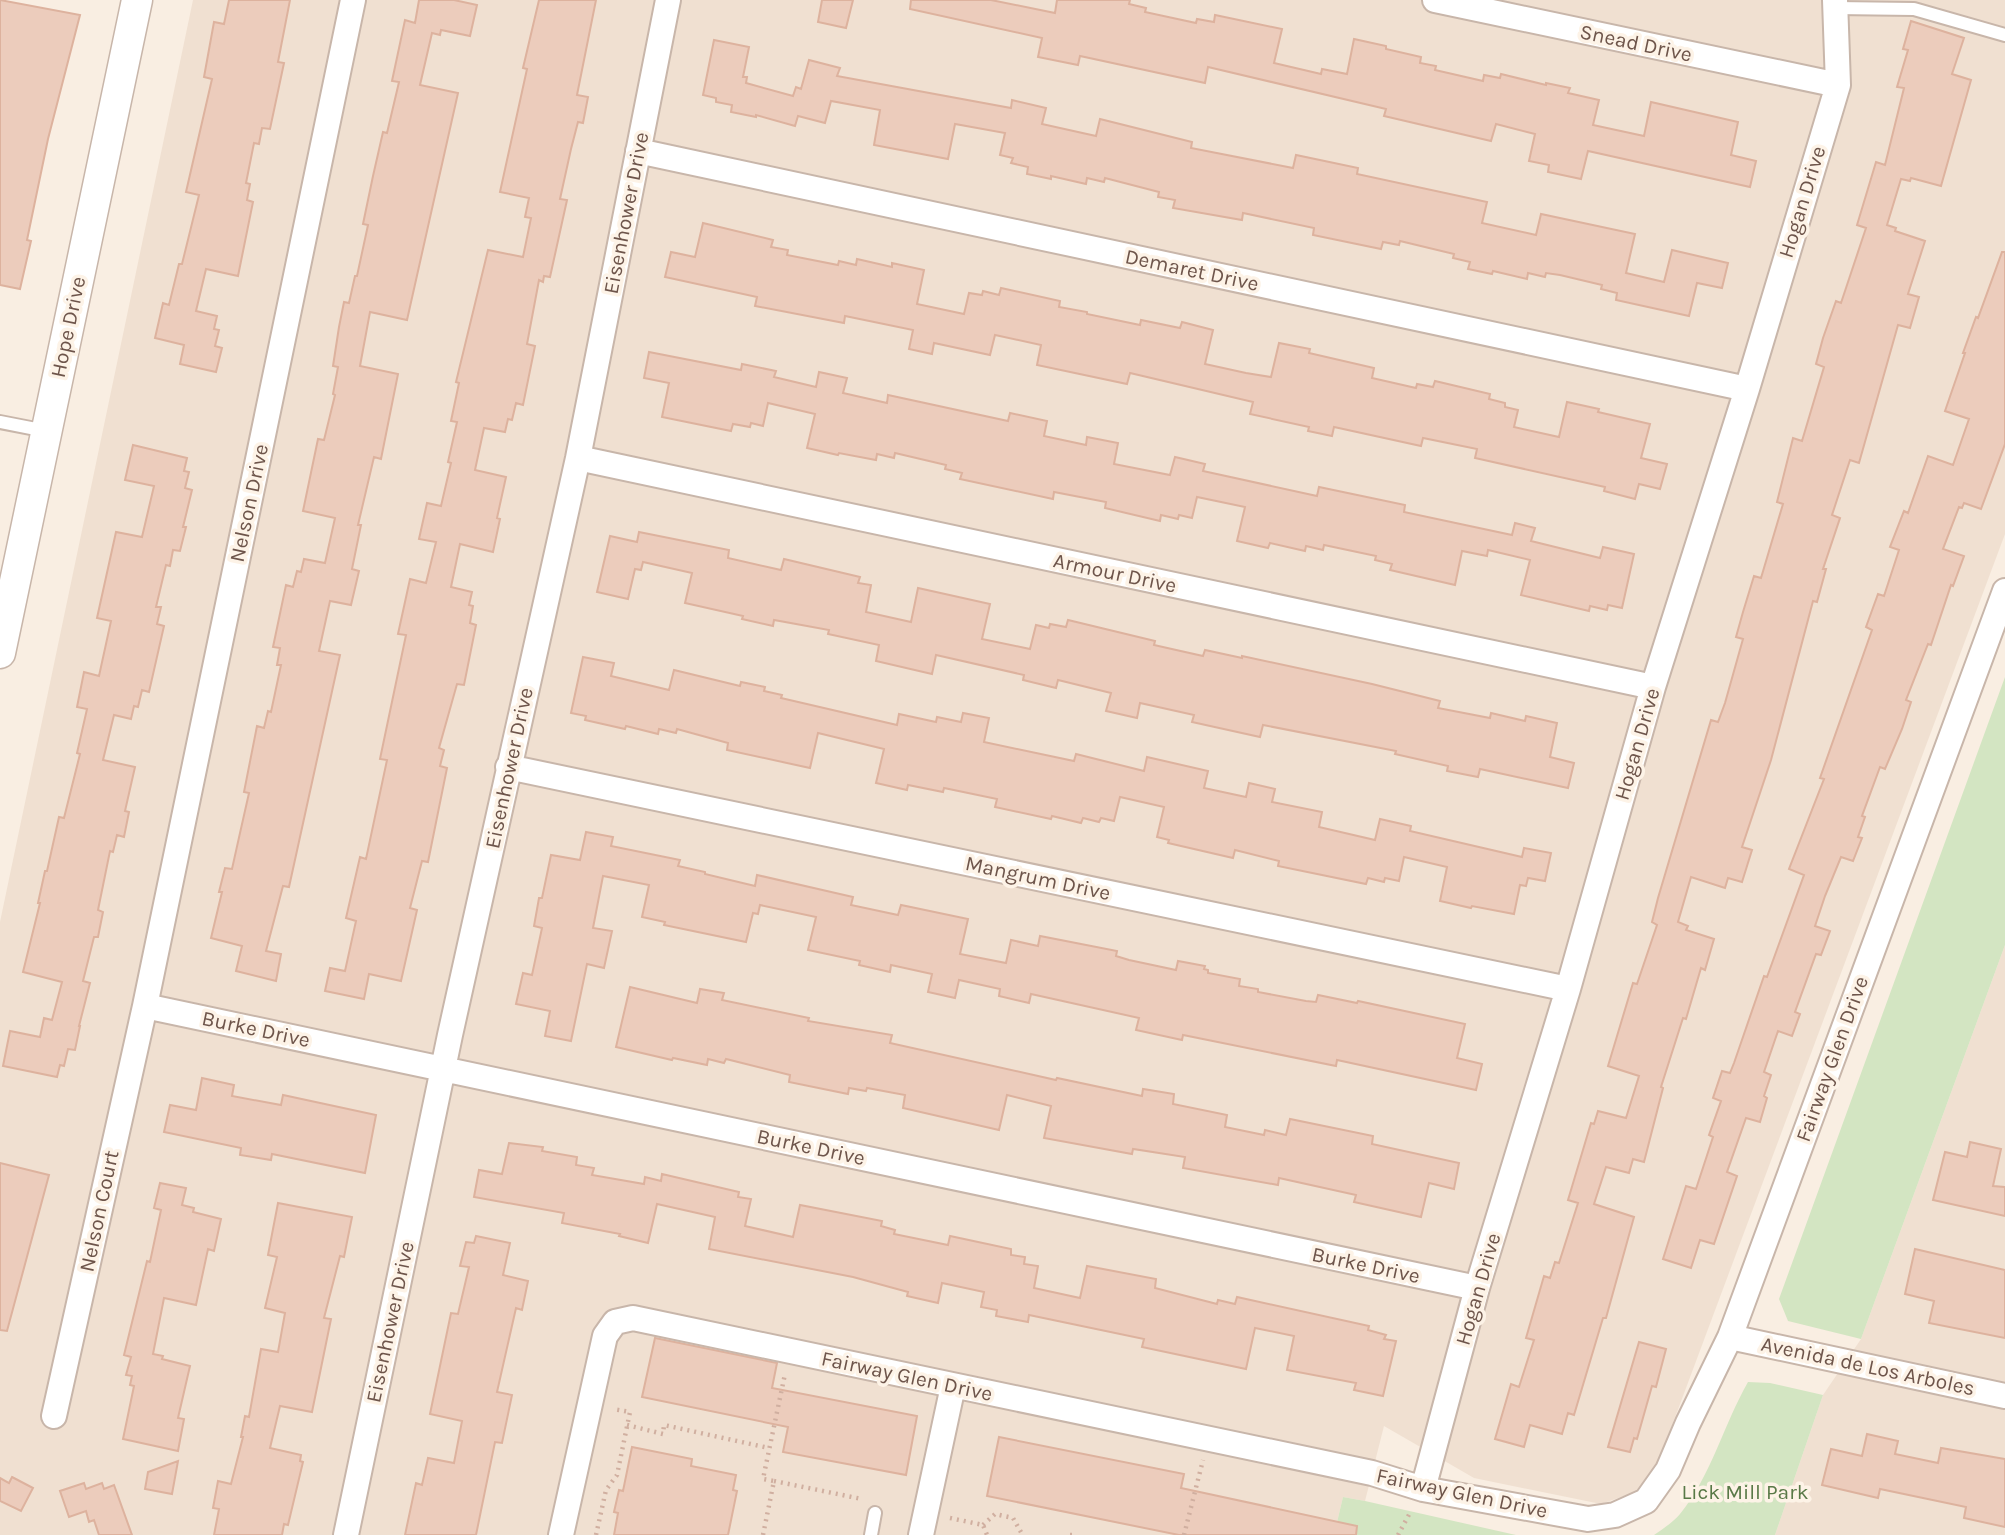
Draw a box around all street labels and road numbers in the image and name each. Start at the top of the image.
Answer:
street label: Snead Drive [1578,19,1694,67]
street label: Eisenhower Drive [599,130,653,296]
street label: Hogan Drive [1774,143,1830,261]
street label: Demaret Drive [1123,244,1261,296]
street label: Hope Drive [46,274,90,380]
street label: Nelson Drive [225,442,273,564]
street label: Armour Drive [1051,548,1179,598]
street label: Eisenhower Drive [480,685,538,851]
street label: Hogan Drive [1610,685,1664,803]
street label: Mangrum Drive [963,851,1113,905]
street label: Fairway Glen Drive [1791,973,1873,1145]
street label: Burke Drive [200,1006,312,1052]
street label: Burke Drive [755,1124,867,1170]
street label: Nelson Court [74,1148,124,1274]
street label: Hogan Drive [1451,1230,1505,1348]
street label: Eisenhower Drive [361,1239,419,1405]
street label: Burke Drive [1310,1242,1422,1288]
street label: Avenida de Los Arboles [1759,1332,1977,1400]
street label: Fairway Glen Drive [819,1346,995,1406]
street label: Fairway Glen Drive [1374,1463,1550,1523]

